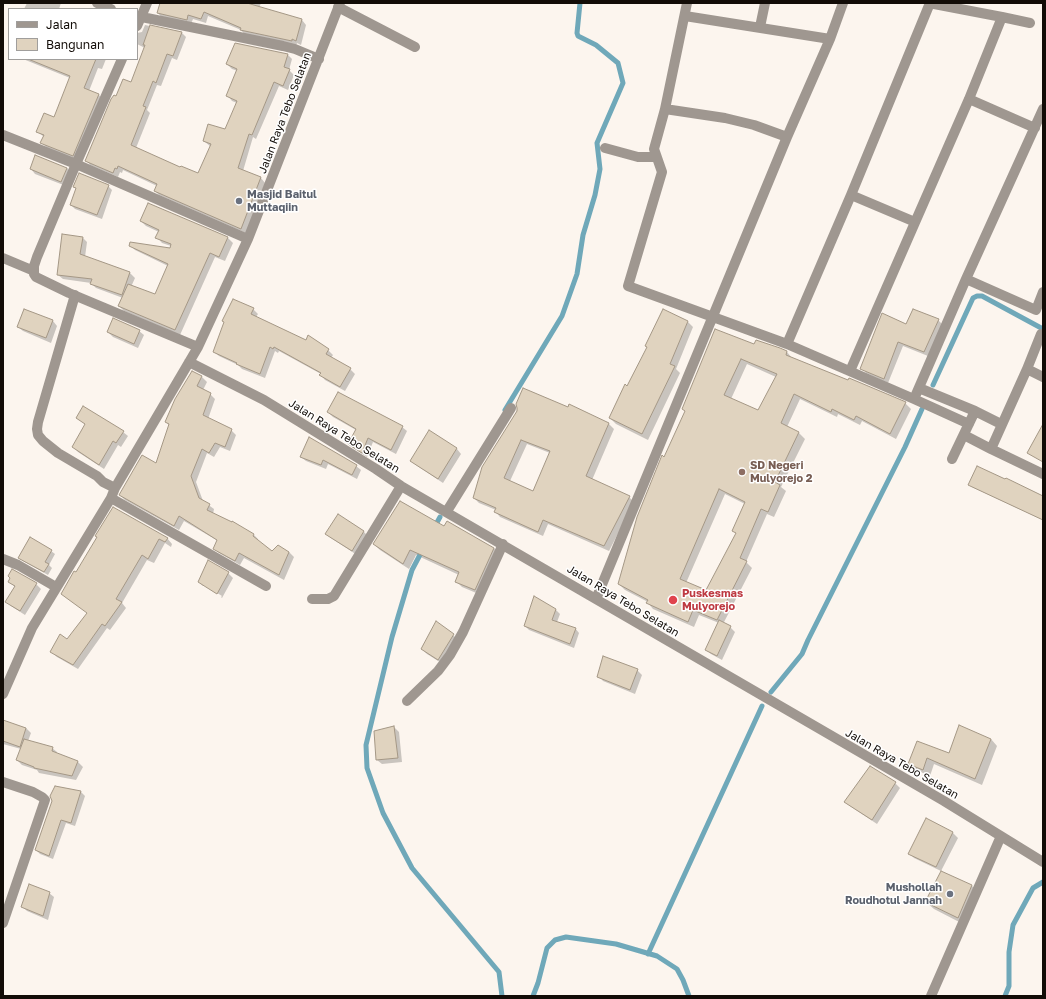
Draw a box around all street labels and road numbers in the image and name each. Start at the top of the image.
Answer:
street label: Jalan Raya Tebo Selatan [256,51,314,175]
street label: Jalan Raya Tebo Selatan [286,396,402,476]
street label: Jalan Raya Tebo Selatan [565,562,681,640]
street label: Jalan Raya Tebo Selatan [843,726,961,802]

